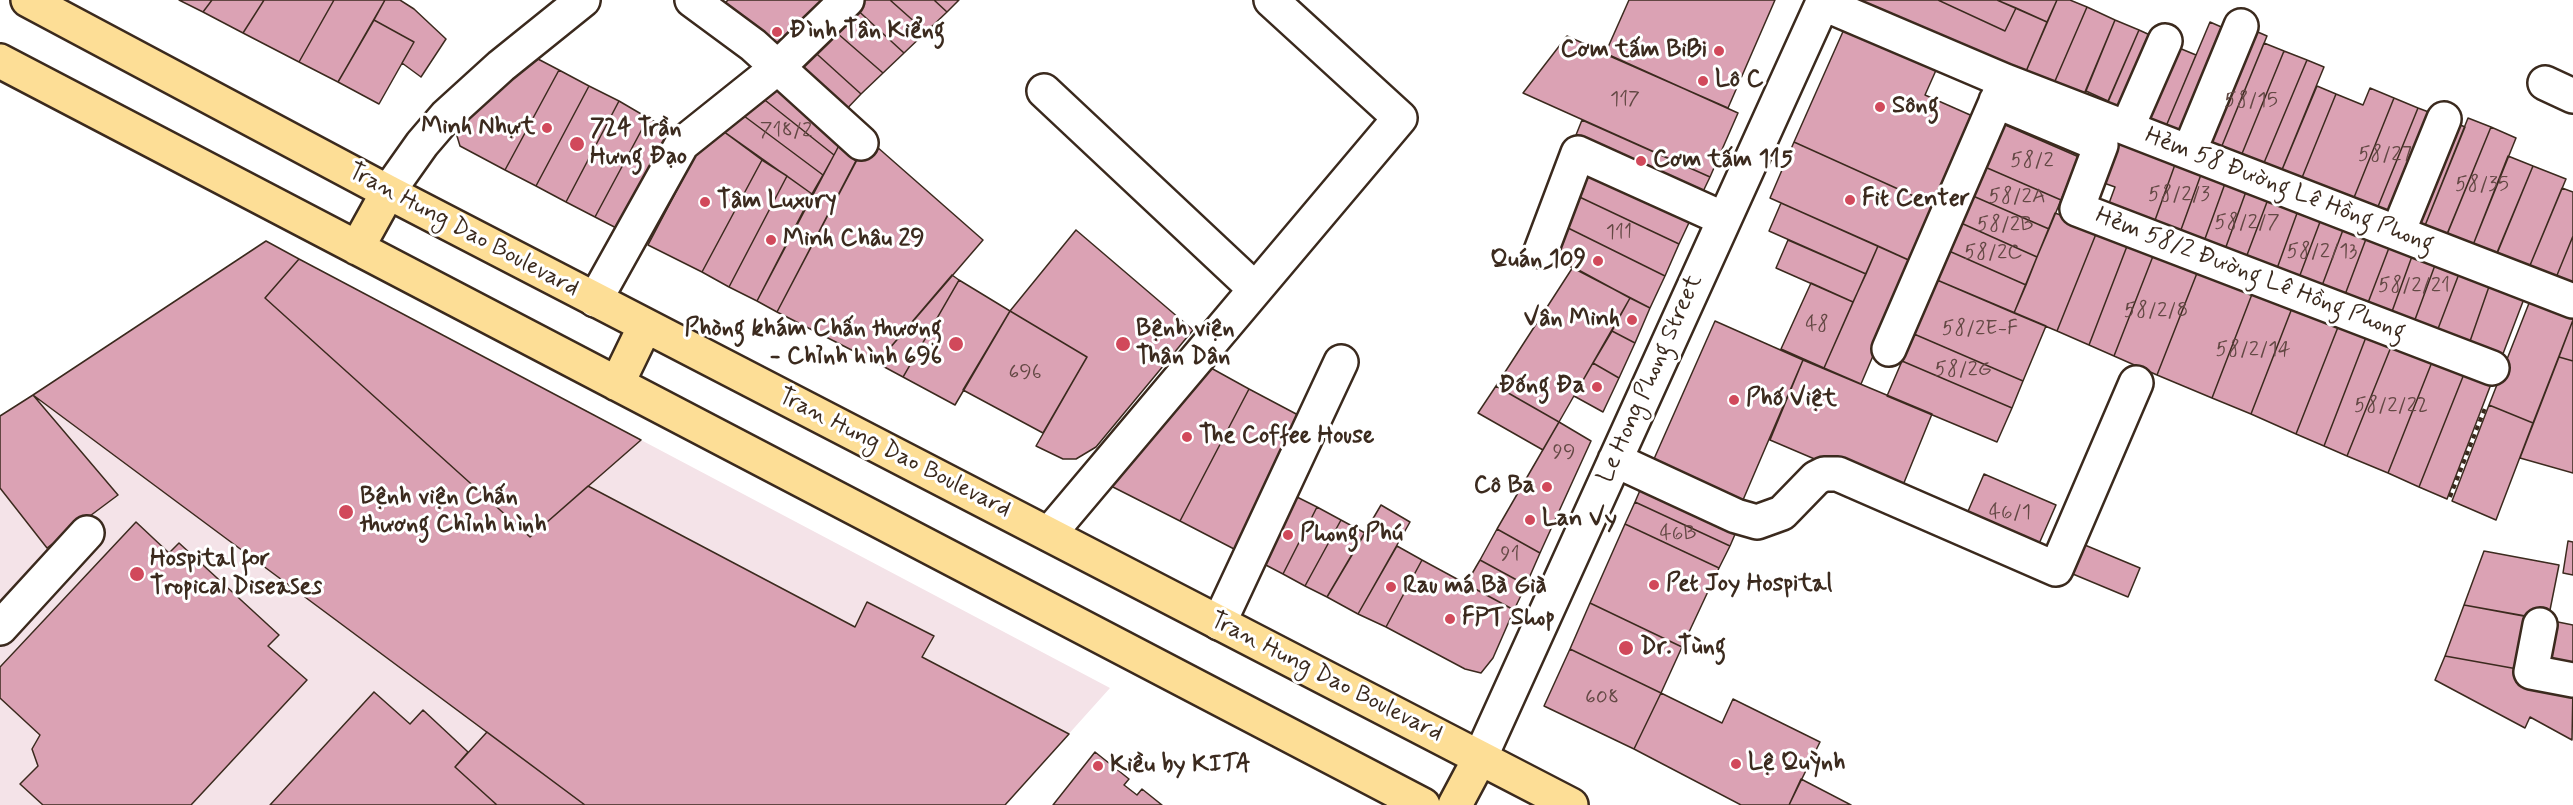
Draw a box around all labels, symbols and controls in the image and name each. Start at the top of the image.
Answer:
place label: Đình Tân Kiểng [789,18,945,46]
marker: Đình Tân Kiểng [770,25,784,39]
place label: Cơm tấm BiBi [1560,37,1707,65]
marker: Cơm tấm BiBi [1712,44,1726,58]
place label: Lô C [1715,67,1764,95]
marker: Lô C [1696,74,1710,88]
house number: 117 [1610,88,1640,114]
house number: 58/15 [2224,89,2278,115]
place label: Sông [1892,93,1939,121]
marker: Sông [1873,100,1887,114]
place label: Minh Nhựt [421,114,535,142]
place label: 724 Trần Hưng Đạo [590,116,687,172]
house number: 718/2 [760,119,812,145]
marker: Minh Nhựt [540,121,554,135]
street label: Hẻm 58 Đường Lê Hồng Phong [2140,122,2438,260]
marker: 724 Trần Hưng Đạo [568,135,586,153]
house number: 58/27 [2358,143,2412,169]
place label: Cơm tấm 115 [1653,147,1793,175]
house number: 58/2 [2010,149,2054,175]
marker: Cơm tấm 115 [1634,154,1648,168]
street label: Tran Hung Dao Boulevard [343,158,583,304]
house number: 58/35 [2455,173,2509,199]
house number: 58/2/3 [2148,183,2210,209]
house number: 58/2A [1988,185,2046,211]
place label: Fit Center [1862,186,1970,214]
place label: Tâm Luxury [717,188,837,216]
marker: Fit Center [1843,193,1857,207]
marker: Tâm Luxury [698,195,712,209]
street label: Hẻm 58/2 Đường Lê Hồng Phong [2091,202,2409,348]
house number: 58/2/7 [2214,211,2280,237]
house number: 58/2B [1977,213,2033,239]
house number: 111 [1606,221,1632,247]
place label: Minh Châu 29 [783,226,925,254]
marker: Minh Châu 29 [764,233,778,247]
house number: 58/2/13 [2287,240,2357,266]
house number: 58/2C [1964,241,2022,267]
place label: Quán 109 [1490,247,1586,275]
marker: Quán 109 [1591,254,1605,268]
street label: Le Hong Phong Street [1592,271,1710,487]
house number: 58/2/21 [2378,274,2450,300]
house number: 58/2/8 [2124,299,2188,325]
place label: Vân Minh [1524,306,1620,334]
marker: Vân Minh [1625,313,1639,327]
house number: 48 [1805,313,1829,339]
place label: Phòng khám Chấn thương - Chỉnh hình 696 [685,316,942,372]
place label: Bệnh viện Thân Dân [1136,316,1235,372]
house number: 58/2E-F [1942,317,2018,343]
marker: Phòng khám Chấn thương - Chỉnh hình 696 [947,335,965,353]
marker: Bệnh viện Thân Dân [1114,335,1132,353]
house number: 58/2/14 [2216,338,2290,364]
house number: 58/2G [1934,358,1992,384]
house number: 696 [1008,361,1042,387]
place label: Đống Đa [1499,373,1585,401]
marker: Đống Đa [1590,380,1604,394]
street label: Tran Hung Dao Boulevard [773,383,1015,525]
place label: Phố Việt [1746,386,1837,414]
marker: Phố Việt [1727,393,1741,407]
house number: 58/2/22 [2354,394,2428,420]
place label: The Coffee House [1199,423,1374,451]
marker: The Coffee House [1180,430,1194,444]
house number: 99 [1553,441,1575,467]
place label: Cô Ba [1474,473,1535,501]
marker: Cô Ba [1540,480,1554,494]
place label: Bệnh viện Chấn thương Chỉnh hình [360,484,547,540]
house number: 46/1 [1989,501,2031,527]
marker: Bệnh viện Chấn thương Chỉnh hình [337,503,355,521]
place label: Lan Vy [1542,506,1617,534]
marker: Lan Vy [1523,513,1537,527]
place label: Phong Phú [1300,521,1403,549]
house number: 46B [1659,522,1697,548]
marker: Phong Phú [1281,528,1295,542]
house number: 91 [1500,543,1520,569]
place label: Hospital for Tropical Diseases [150,546,322,602]
marker: Hospital for Tropical Diseases [128,565,146,583]
place label: Pet Joy Hospital [1666,571,1832,599]
place label: Rau má Bà Già [1403,573,1547,601]
marker: Pet Joy Hospital [1647,578,1661,592]
marker: Rau má Bà Già [1384,580,1398,594]
place label: FPT Shop [1462,605,1555,633]
street label: Tran Hung Dao Boulevard [1205,607,1447,749]
marker: FPT Shop [1443,612,1457,626]
place label: Dr. Tùng [1640,634,1726,662]
marker: Dr. Tùng [1617,639,1635,657]
house number: 608 [1585,686,1619,712]
place label: Lệ Quỳnh [1748,750,1846,778]
place label: Kiều by KITA [1110,752,1251,780]
marker: Lệ Quỳnh [1729,757,1743,771]
marker: Kiều by KITA [1091,759,1105,773]

